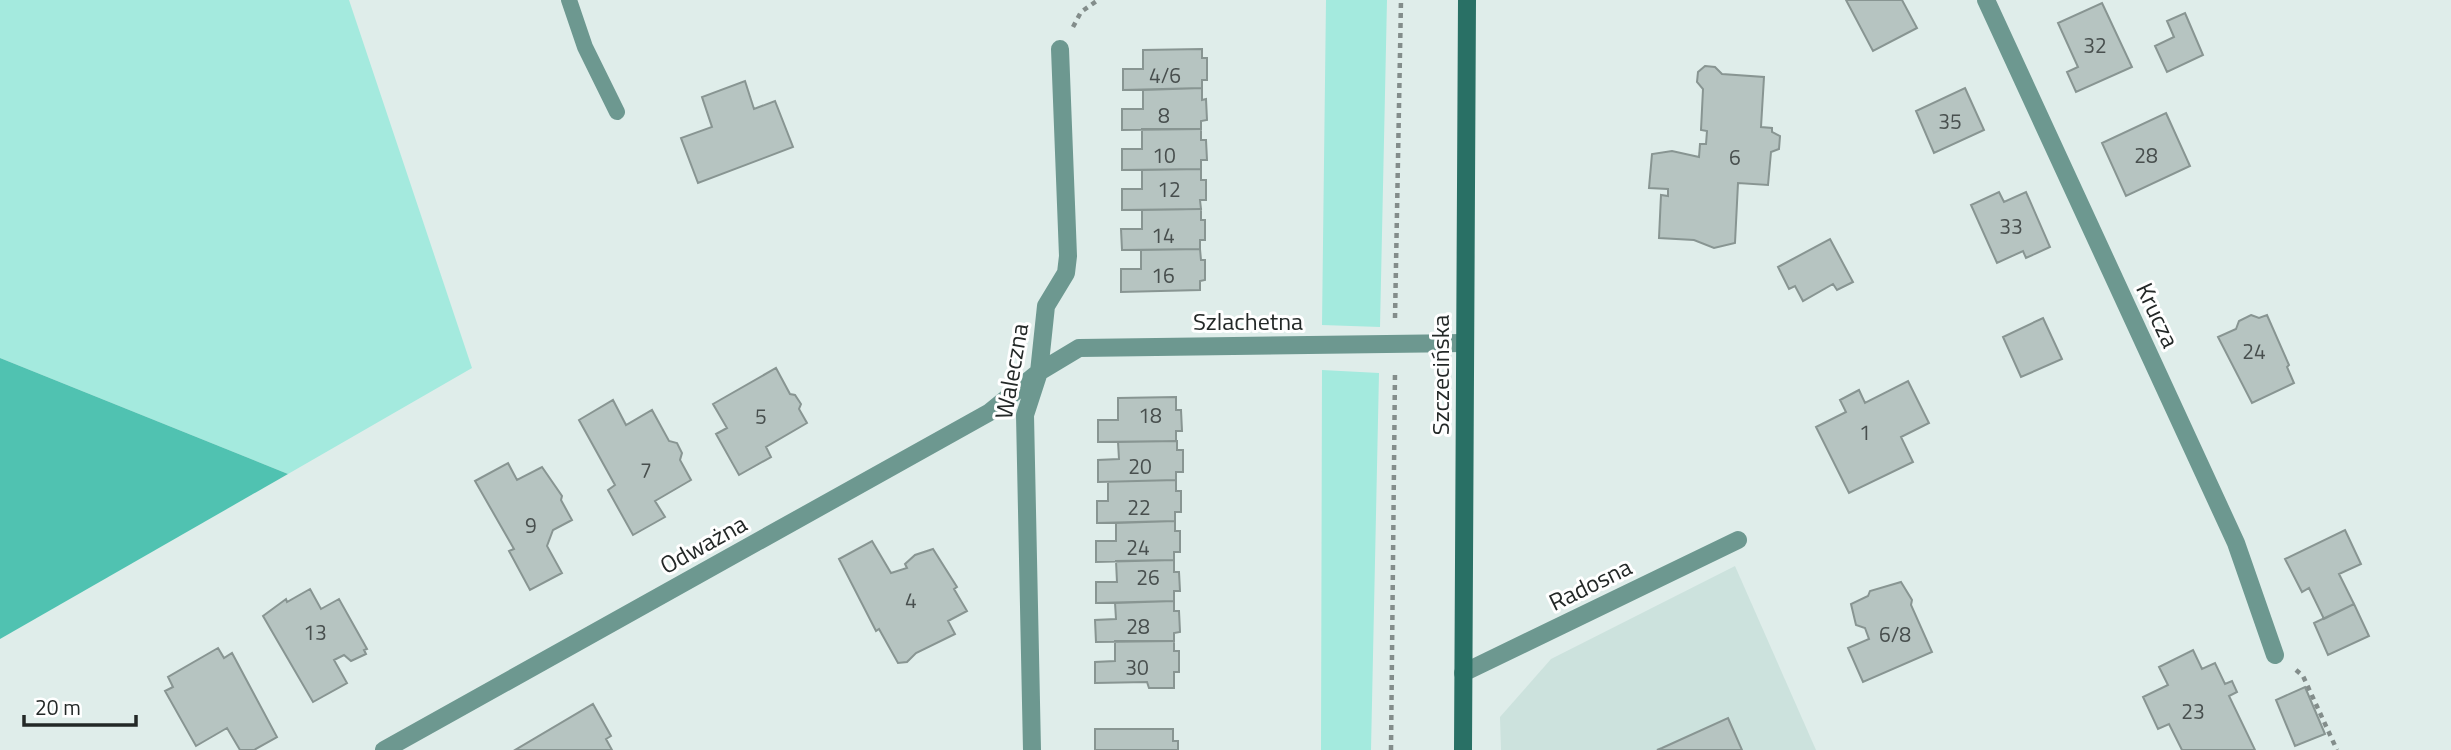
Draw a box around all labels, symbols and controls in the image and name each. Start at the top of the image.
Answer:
house number: 32 [2083,29,2107,61]
house number: 4/6 [1149,59,1181,91]
house number: 8 [1158,99,1170,131]
house number: 35 [1938,105,1962,137]
house number: 10 [1152,139,1176,171]
house number: 28 [2134,139,2158,171]
house number: 6 [1729,141,1741,173]
house number: 12 [1157,173,1181,205]
house number: 33 [1999,210,2023,242]
house number: 14 [1151,219,1175,251]
house number: 16 [1151,259,1175,291]
street label: Krucza [2127,277,2189,353]
street label: Szlachetna [1193,303,1303,339]
street label: Szczecińska [1422,315,1458,435]
street label: Waleczna [985,320,1037,422]
house number: 24 [2242,335,2266,367]
house number: 18 [1138,399,1162,431]
house number: 5 [755,400,767,432]
house number: 1 [1859,416,1871,448]
house number: 20 [1128,450,1152,482]
house number: 7 [640,454,652,486]
house number: 22 [1127,491,1151,523]
street label: Odważna [653,505,753,583]
house number: 9 [525,509,537,541]
house number: 24 [1126,531,1150,563]
street label: Radosna [1542,548,1638,620]
house number: 26 [1136,561,1160,593]
house number: 4 [905,584,917,616]
house number: 28 [1126,610,1150,642]
house number: 13 [303,616,327,648]
house number: 6/8 [1879,618,1911,650]
house number: 30 [1125,651,1149,683]
scale bar [24,684,136,728]
text: 20 m [35,691,81,723]
house number: 23 [2181,695,2205,727]

